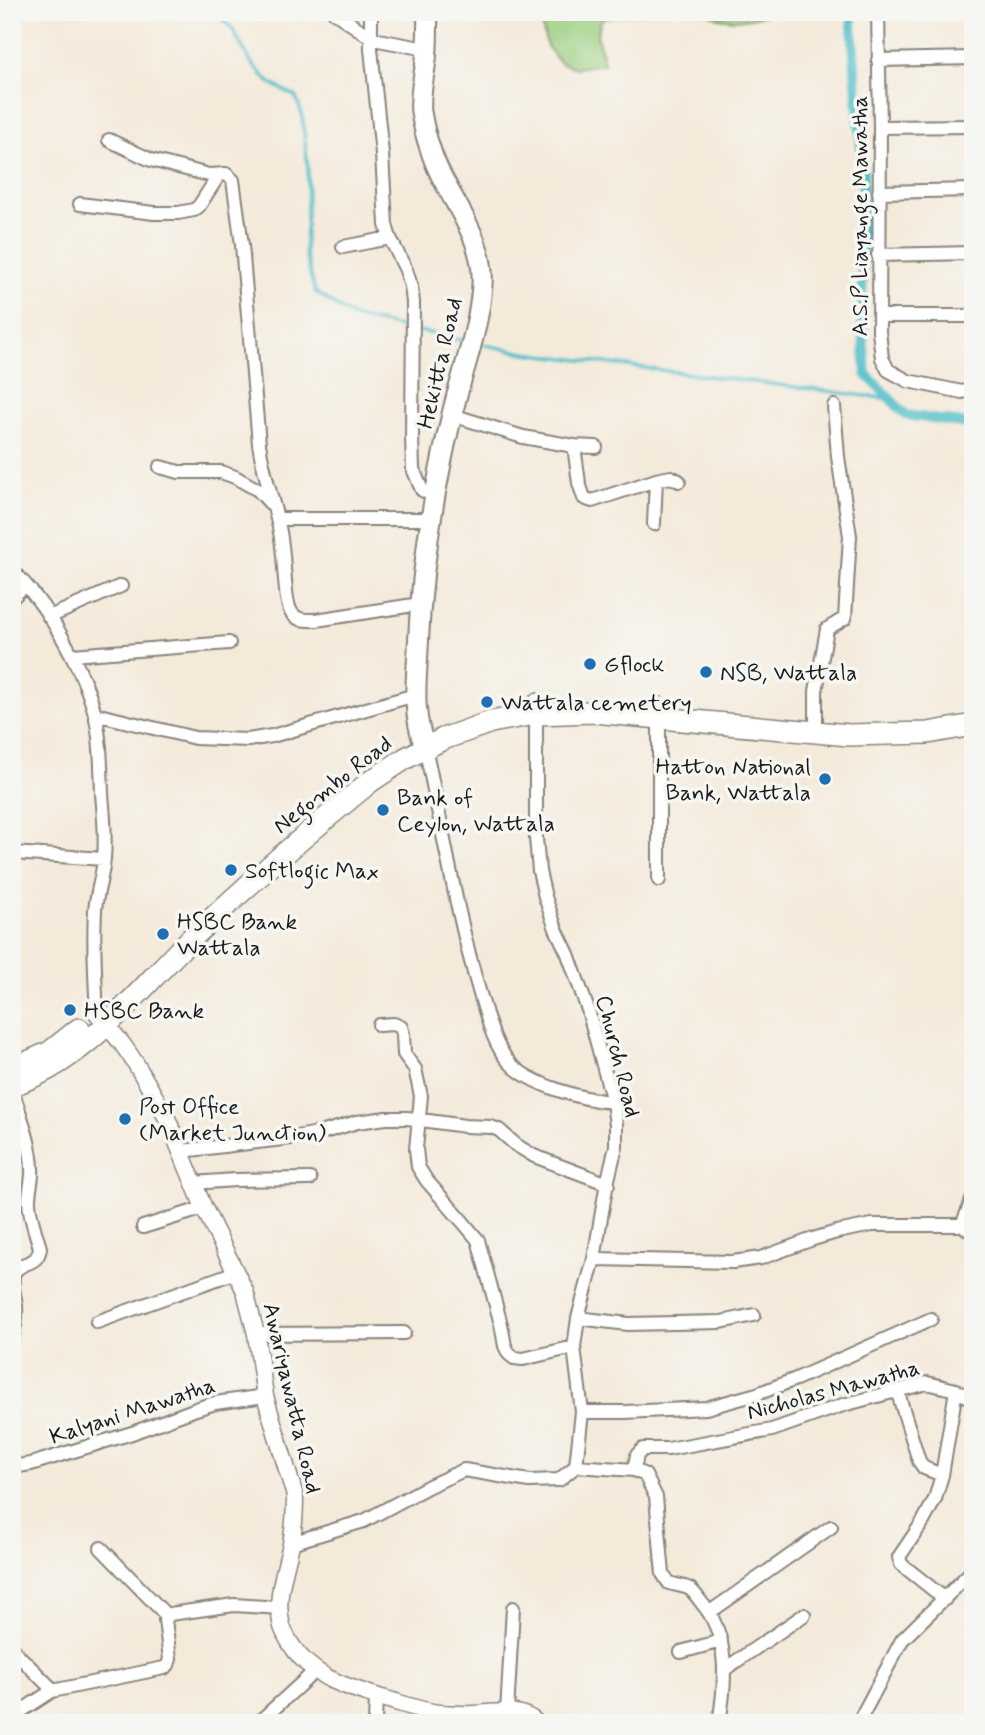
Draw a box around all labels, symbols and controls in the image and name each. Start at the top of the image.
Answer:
street label: A.S.P Liayange Mawatha [846,96,878,336]
street label: Hekitta Road [411,295,471,432]
place label: Gflock [604,651,664,681]
marker: Gflock [582,656,598,672]
place label: NSB, Wattala [720,659,857,689]
marker: NSB, Wattala [698,664,714,680]
place label: Wattala cemetery [501,689,692,719]
marker: Wattala cemetery [479,694,495,710]
street label: Negombo Road [268,730,400,843]
place label: Hatton National Bank, Wattala [655,753,811,809]
marker: Hatton National Bank, Wattala [817,771,833,787]
place label: Bank of Ceylon, Wattala [397,784,555,840]
marker: Bank of Ceylon, Wattala [375,802,391,818]
place label: Softlogic Max [245,857,379,889]
marker: Softlogic Max [223,862,239,878]
place label: HSBC Bank Wattala [177,908,297,964]
marker: HSBC Bank Wattala [155,926,171,942]
street label: Church Road [587,992,647,1121]
place label: HSBC Bank [84,997,204,1027]
marker: HSBC Bank [62,1002,78,1018]
place label: Post Office (Market Junction) [139,1093,326,1149]
marker: Post Office (Market Junction) [117,1111,133,1127]
street label: Awariyawatta Road [254,1300,328,1497]
street label: Nicholas Mawatha [744,1353,923,1428]
street label: Kalyani Mawatha [46,1371,219,1453]

